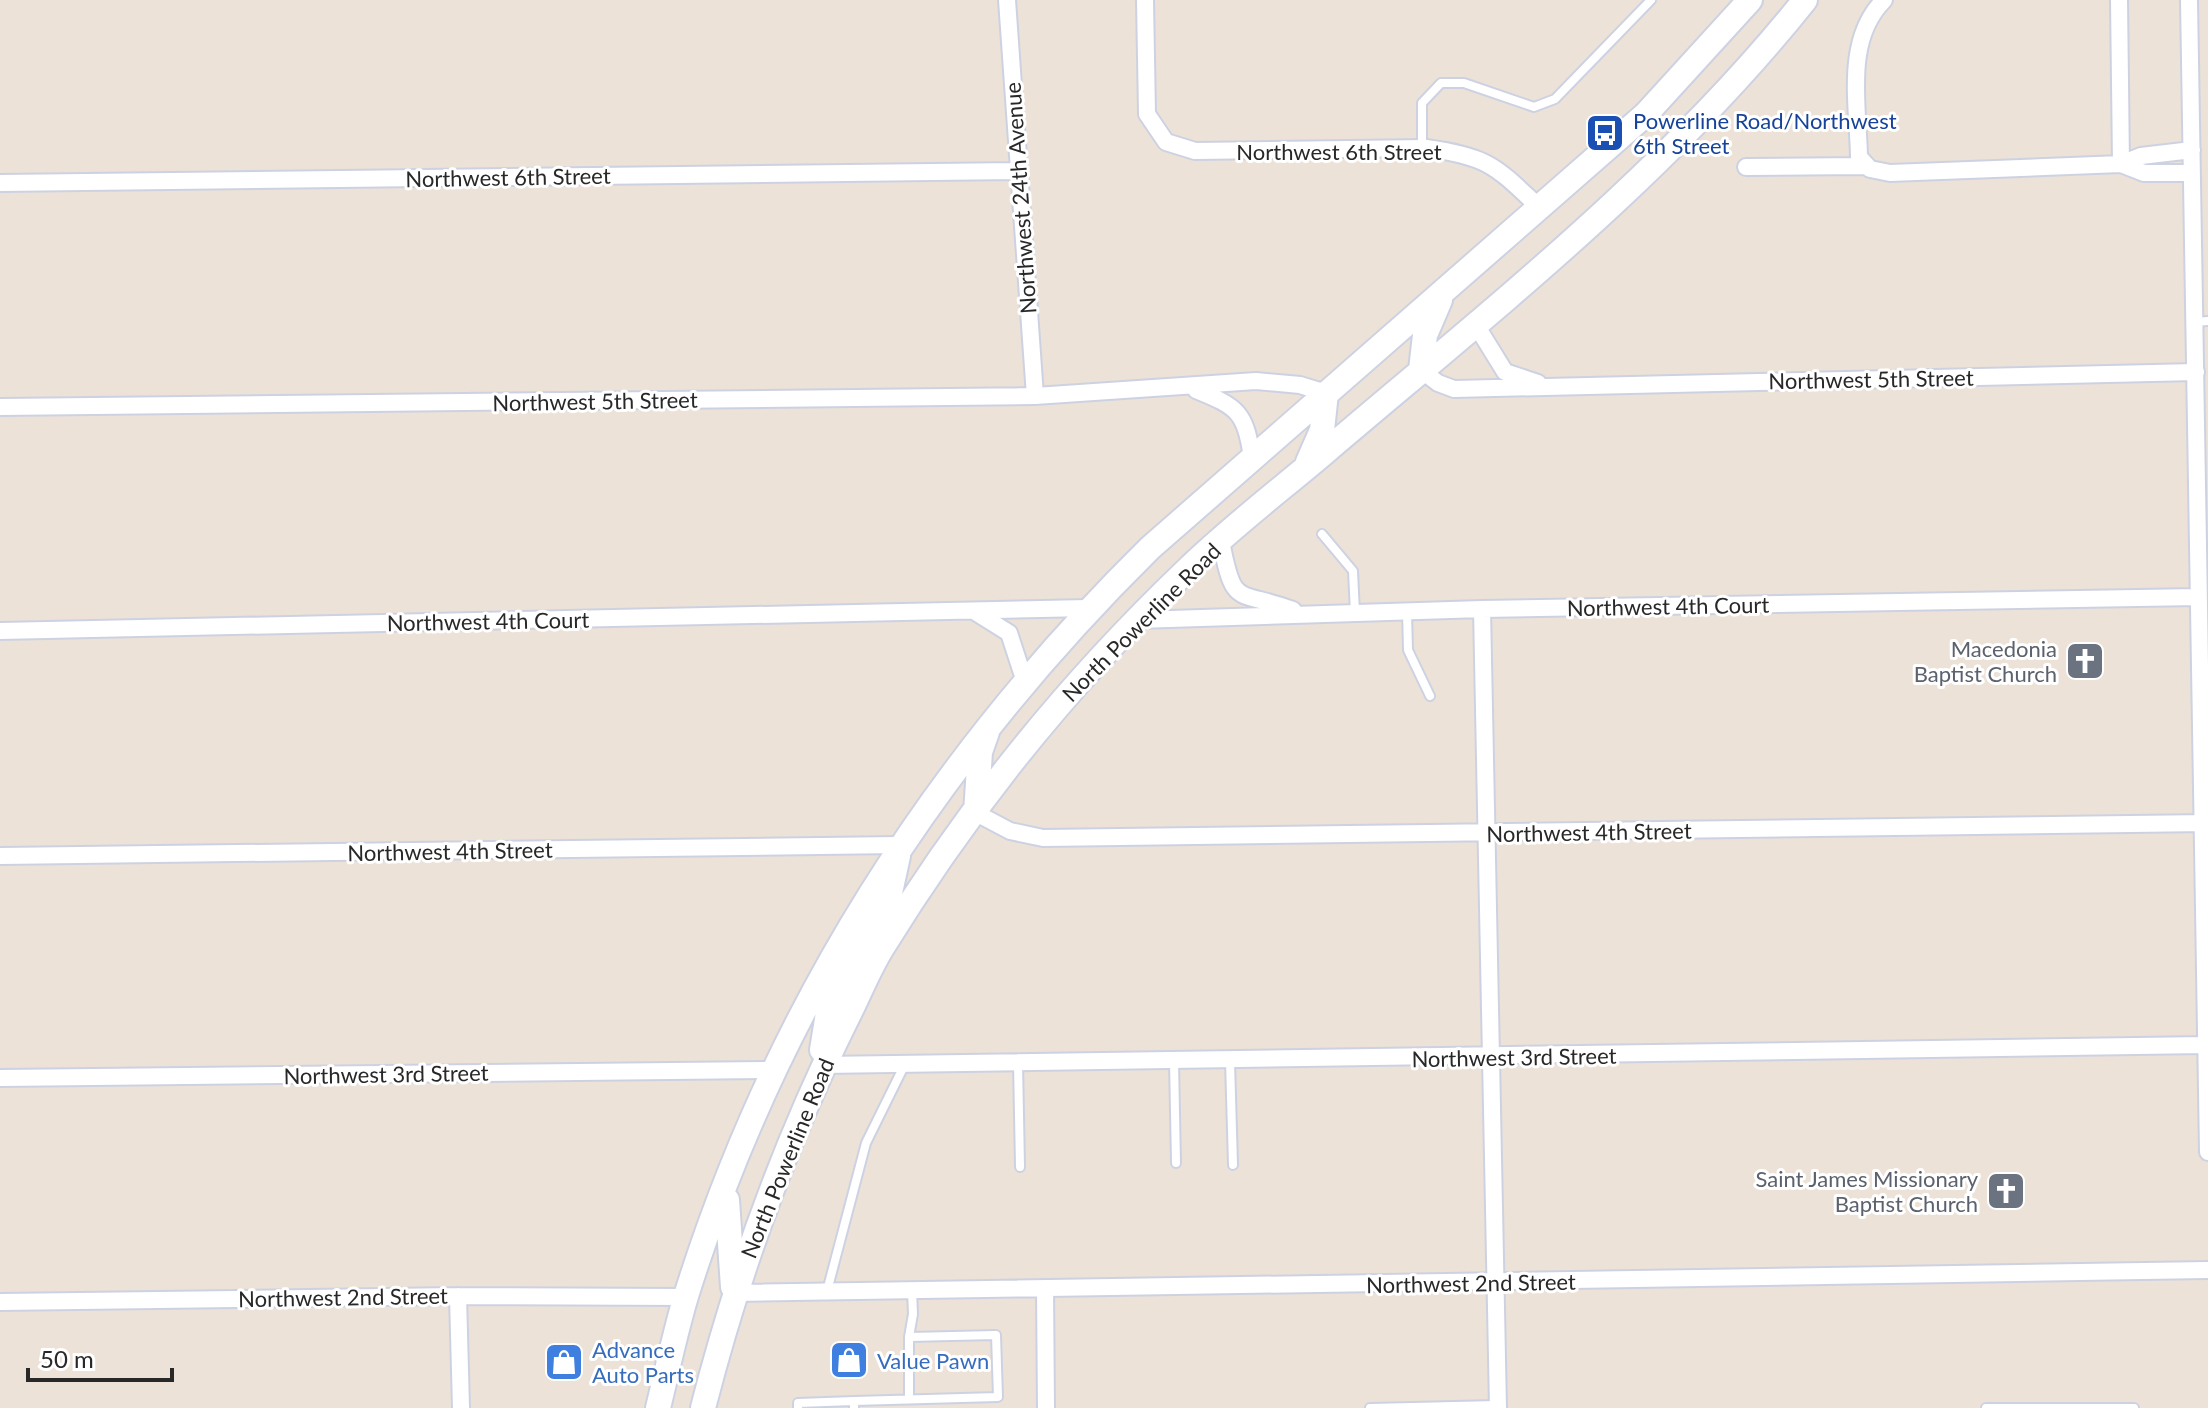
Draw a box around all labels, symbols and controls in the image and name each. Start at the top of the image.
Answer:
street label: Northwest 24th Avenue [998,81,1042,315]
place label: Powerline Road/Northwest 6th Street [1633,107,1897,159]
bus stop icon: Powerline Road/Northwest 6th Street [1584,112,1626,154]
street label: Northwest 6th Street [1236,138,1442,165]
street label: Northwest 6th Street [405,162,611,192]
street label: Northwest 5th Street [1768,364,1974,394]
street label: Northwest 5th Street [492,386,698,416]
street label: North Powerline Road [1056,537,1226,707]
street label: Northwest 4th Court [1567,591,1770,621]
street label: Northwest 4th Court [387,606,590,636]
place label: Macedonia Baptist Church [1914,635,2057,687]
church icon: Macedonia Baptist Church [2064,640,2106,682]
street label: Northwest 4th Street [1486,817,1692,847]
street label: Northwest 4th Street [347,836,553,866]
street label: Northwest 3rd Street [1411,1042,1617,1072]
street label: North Powerline Road [735,1054,839,1262]
street label: Northwest 3rd Street [283,1059,489,1089]
place label: Saint James Missionary Baptist Church [1755,1165,1979,1217]
church icon: Saint James Missionary Baptist Church [1985,1170,2027,1212]
street label: Northwest 2nd Street [1366,1268,1576,1298]
street label: Northwest 2nd Street [238,1282,448,1312]
scale bar [28,1332,172,1382]
place label: Advance Auto Parts [592,1336,694,1388]
shop icon: Value Pawn [828,1339,870,1381]
shop icon: Advance Auto Parts [543,1341,585,1383]
text: 50 m [40,1344,94,1373]
place label: Value Pawn [877,1347,989,1374]

